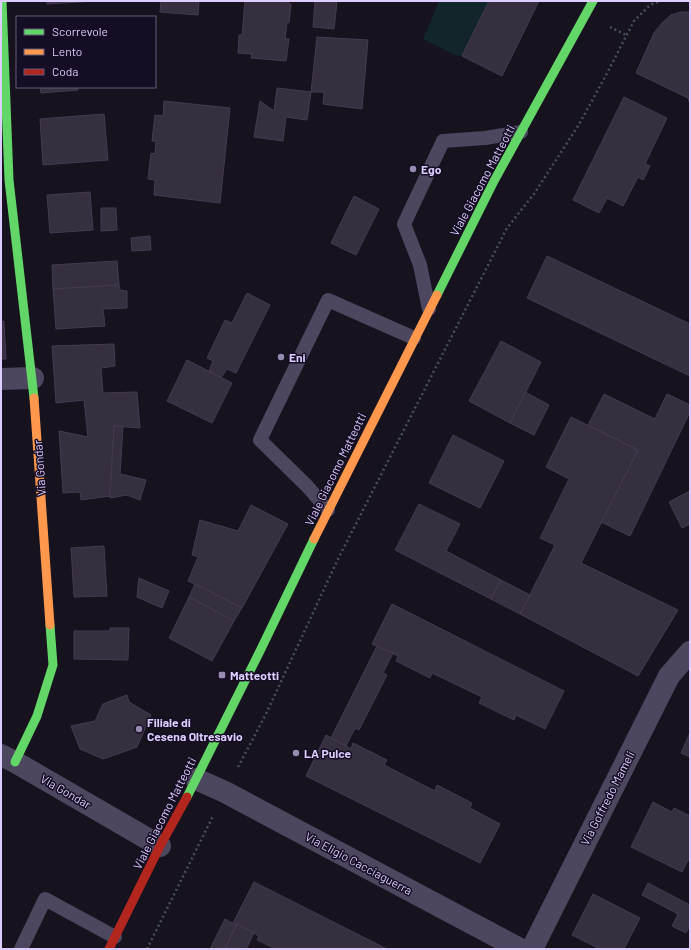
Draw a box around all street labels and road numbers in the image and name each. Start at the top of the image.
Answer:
street label: Viale Giacomo Matteotti [447,122,517,238]
street label: Viale Giacomo Matteotti [302,410,368,528]
street label: Via Gondar [30,439,48,496]
street label: Via Goffredo Mameli [577,748,637,848]
street label: Viale Giacomo Matteotti [130,755,198,871]
street label: Via Gondar [38,771,94,811]
street label: Via Eligio Cacciaguerra [303,829,415,897]

